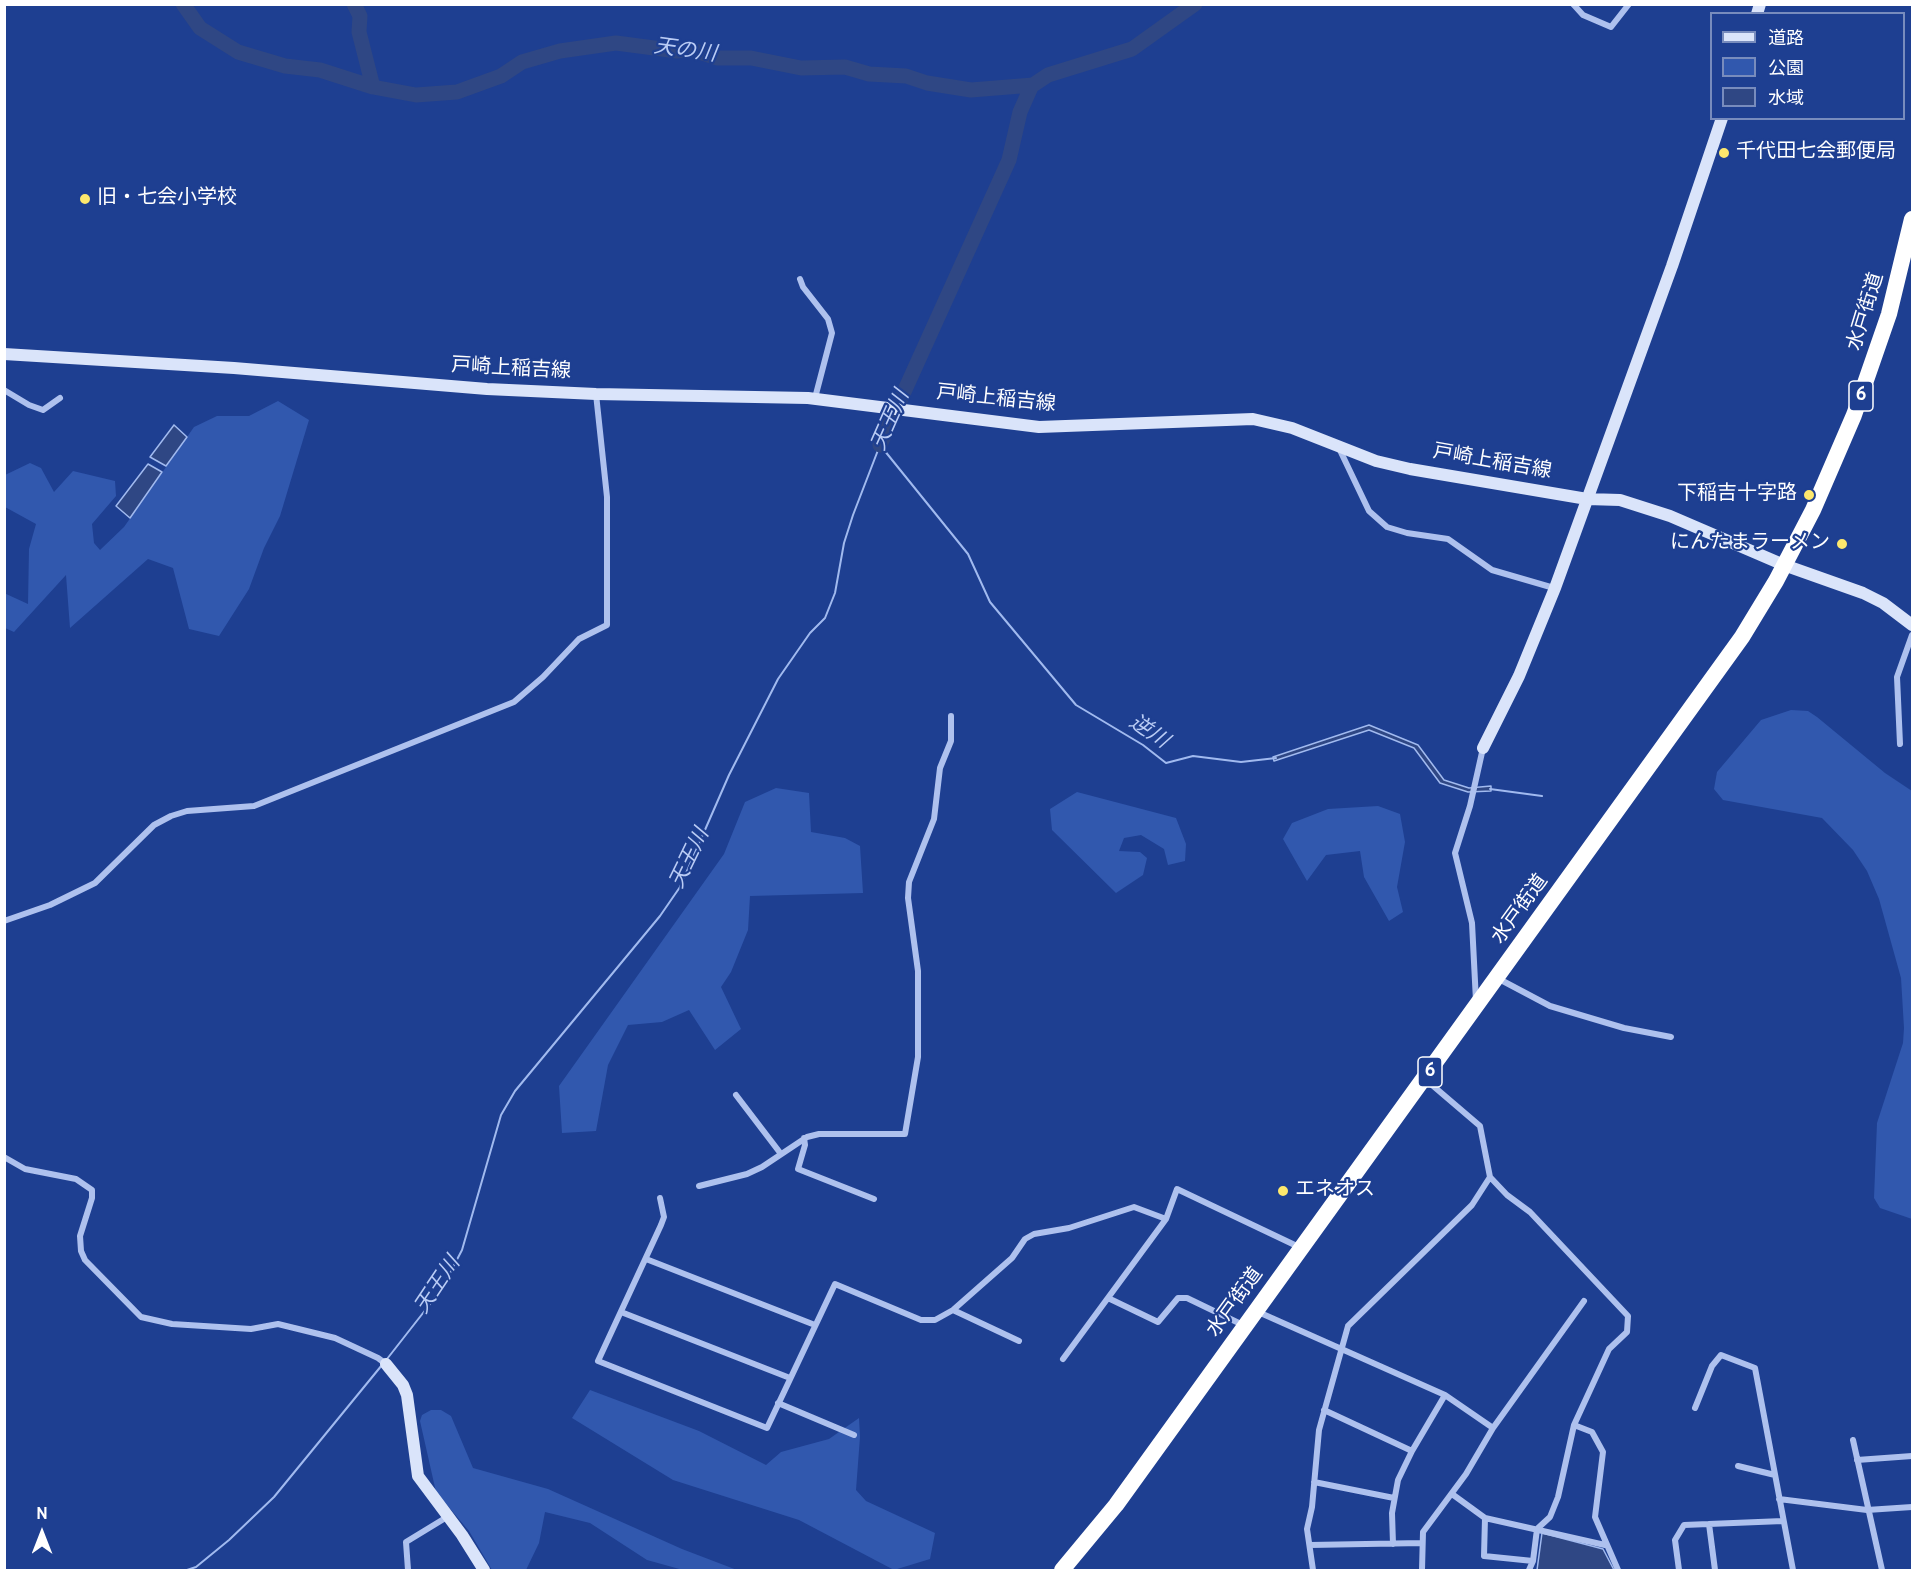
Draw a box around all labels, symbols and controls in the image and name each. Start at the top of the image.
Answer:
legend [1710,12,1905,120]
text: 道路 [1768,28,1804,51]
water label: 天の川 [652,35,718,69]
text: 公園 [1768,58,1804,81]
text: 水域 [1768,88,1804,111]
place label: 千代田七会郵便局 [1736,141,1896,165]
marker: 千代田七会郵便局 [1717,146,1731,160]
place label: 旧・七会小学校 [97,187,237,211]
marker: 旧・七会小学校 [78,192,92,206]
street label: 水戸街道 [1844,270,1890,354]
street label: 戸崎上稲吉線 [450,355,572,385]
road number: 6 [1849,381,1873,411]
street label: 戸崎上稲吉線 [935,382,1057,418]
water label: 天王川 [868,387,916,455]
street label: 戸崎上稲吉線 [1431,441,1553,485]
place label: 下稲吉十字路 [1677,483,1797,507]
marker: 下稲吉十字路 [1802,488,1816,502]
place label: にんたまラーメン [1670,532,1830,556]
marker: にんたまラーメン [1835,537,1849,551]
water label: 逆川 [1124,711,1172,755]
water label: 天王川 [666,825,716,893]
street label: 水戸街道 [1488,871,1554,949]
road number: 6 [1418,1057,1442,1087]
place label: エネオス [1295,1179,1375,1203]
marker: エネオス [1276,1184,1290,1198]
water label: 天王川 [411,1253,467,1319]
street label: 水戸街道 [1203,1264,1269,1342]
north arrow [12,1503,72,1563]
text: N [36,1505,48,1525]

